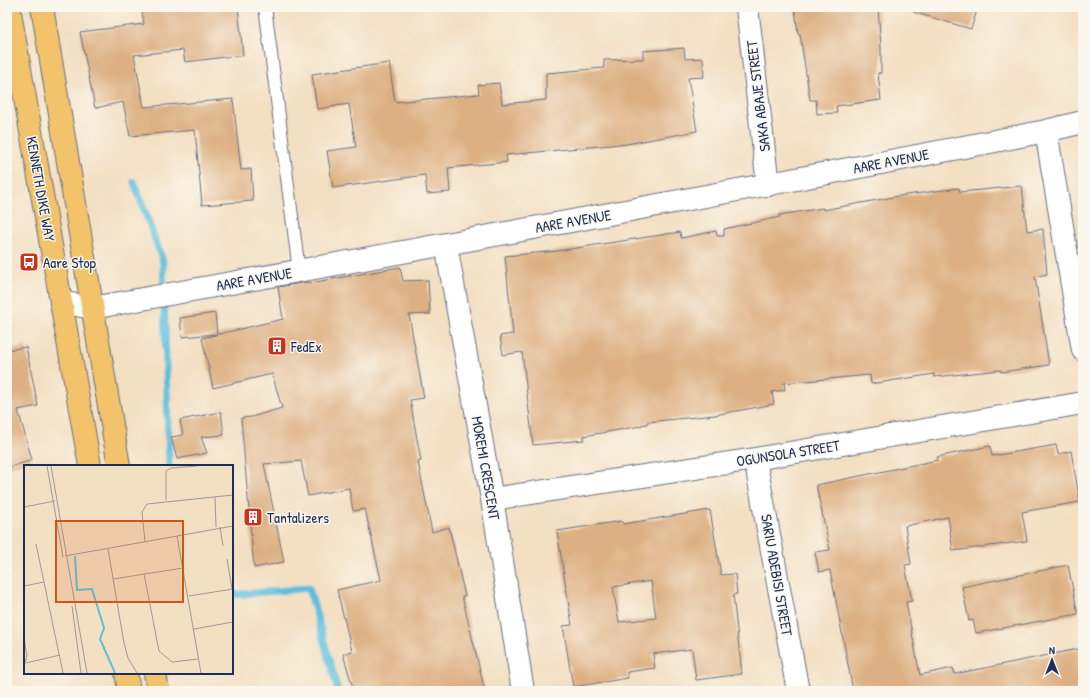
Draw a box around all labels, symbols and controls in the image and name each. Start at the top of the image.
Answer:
street label: SAKA ABAJE STREET [741,38,775,153]
street label: KENNETH DIKE WAY [21,135,61,244]
street label: AARE AVENUE [851,143,931,179]
street label: AARE AVENUE [533,204,613,238]
bus stop icon: Aare Stop [18,251,40,273]
place label: Aare Stop [43,252,96,273]
street label: AARE AVENUE [214,262,294,296]
building icon: FedEx [266,335,288,357]
place label: FedEx [290,336,322,357]
street label: MOREMI CRESCENT [467,414,506,522]
street label: OGUNSOLA STREET [735,434,842,472]
inset map [24,465,233,674]
building icon: Tantalizers [242,506,264,528]
place label: Tantalizers [267,507,329,528]
street label: SARIU ADEBISI STREET [756,512,798,638]
north arrow [1032,640,1072,680]
text: N [1049,643,1055,657]

